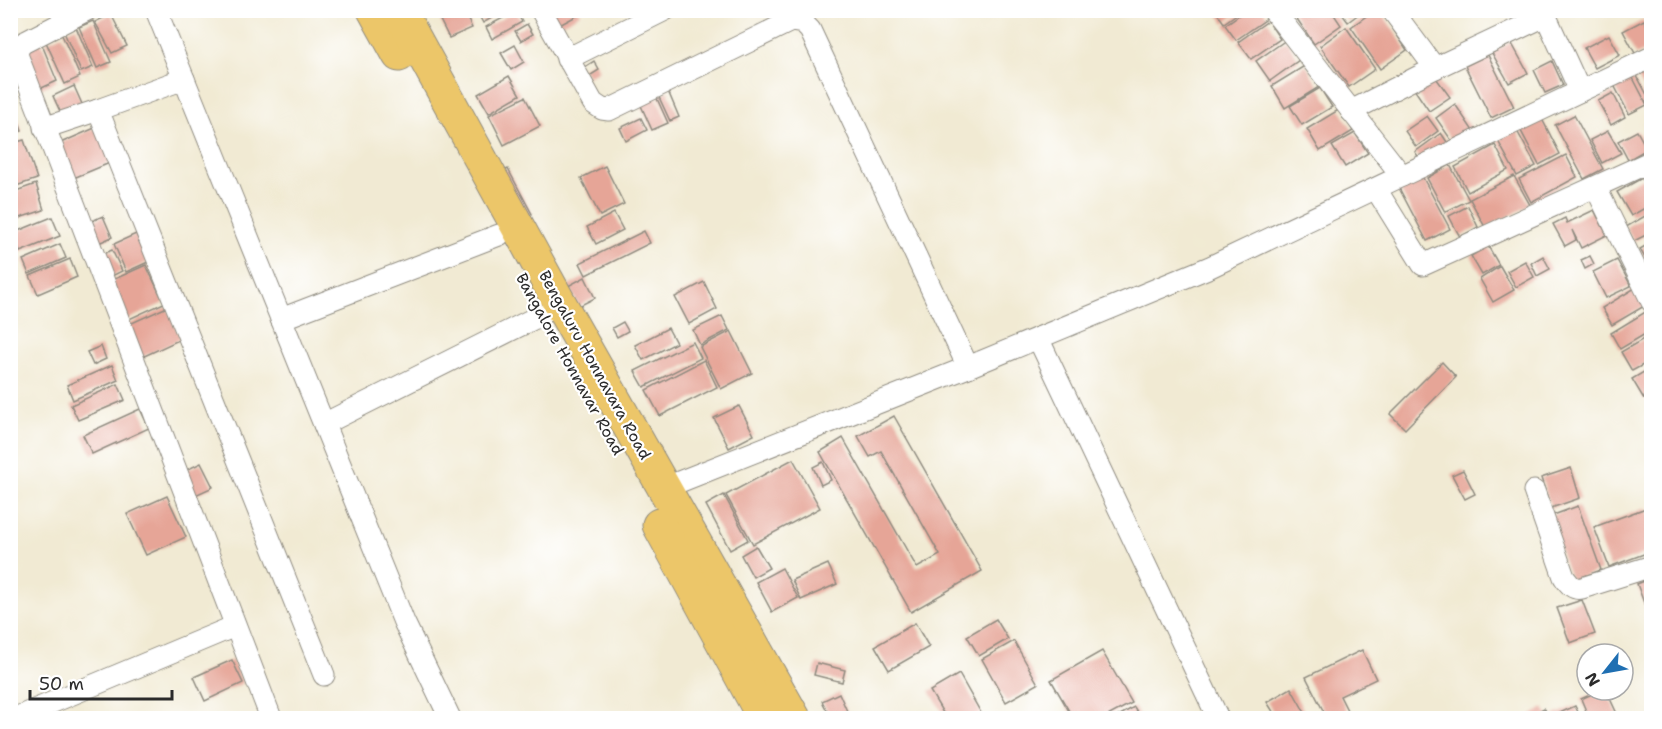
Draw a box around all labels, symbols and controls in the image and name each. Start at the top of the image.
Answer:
street label: Bengaluru Honnavara Road [534,267,656,463]
street label: Bangalore Honnavar Road [511,269,629,459]
north arrow [1575,642,1635,702]
scale bar [30,663,172,701]
text: N [1580,669,1605,690]
text: 50 m [39,672,84,696]

